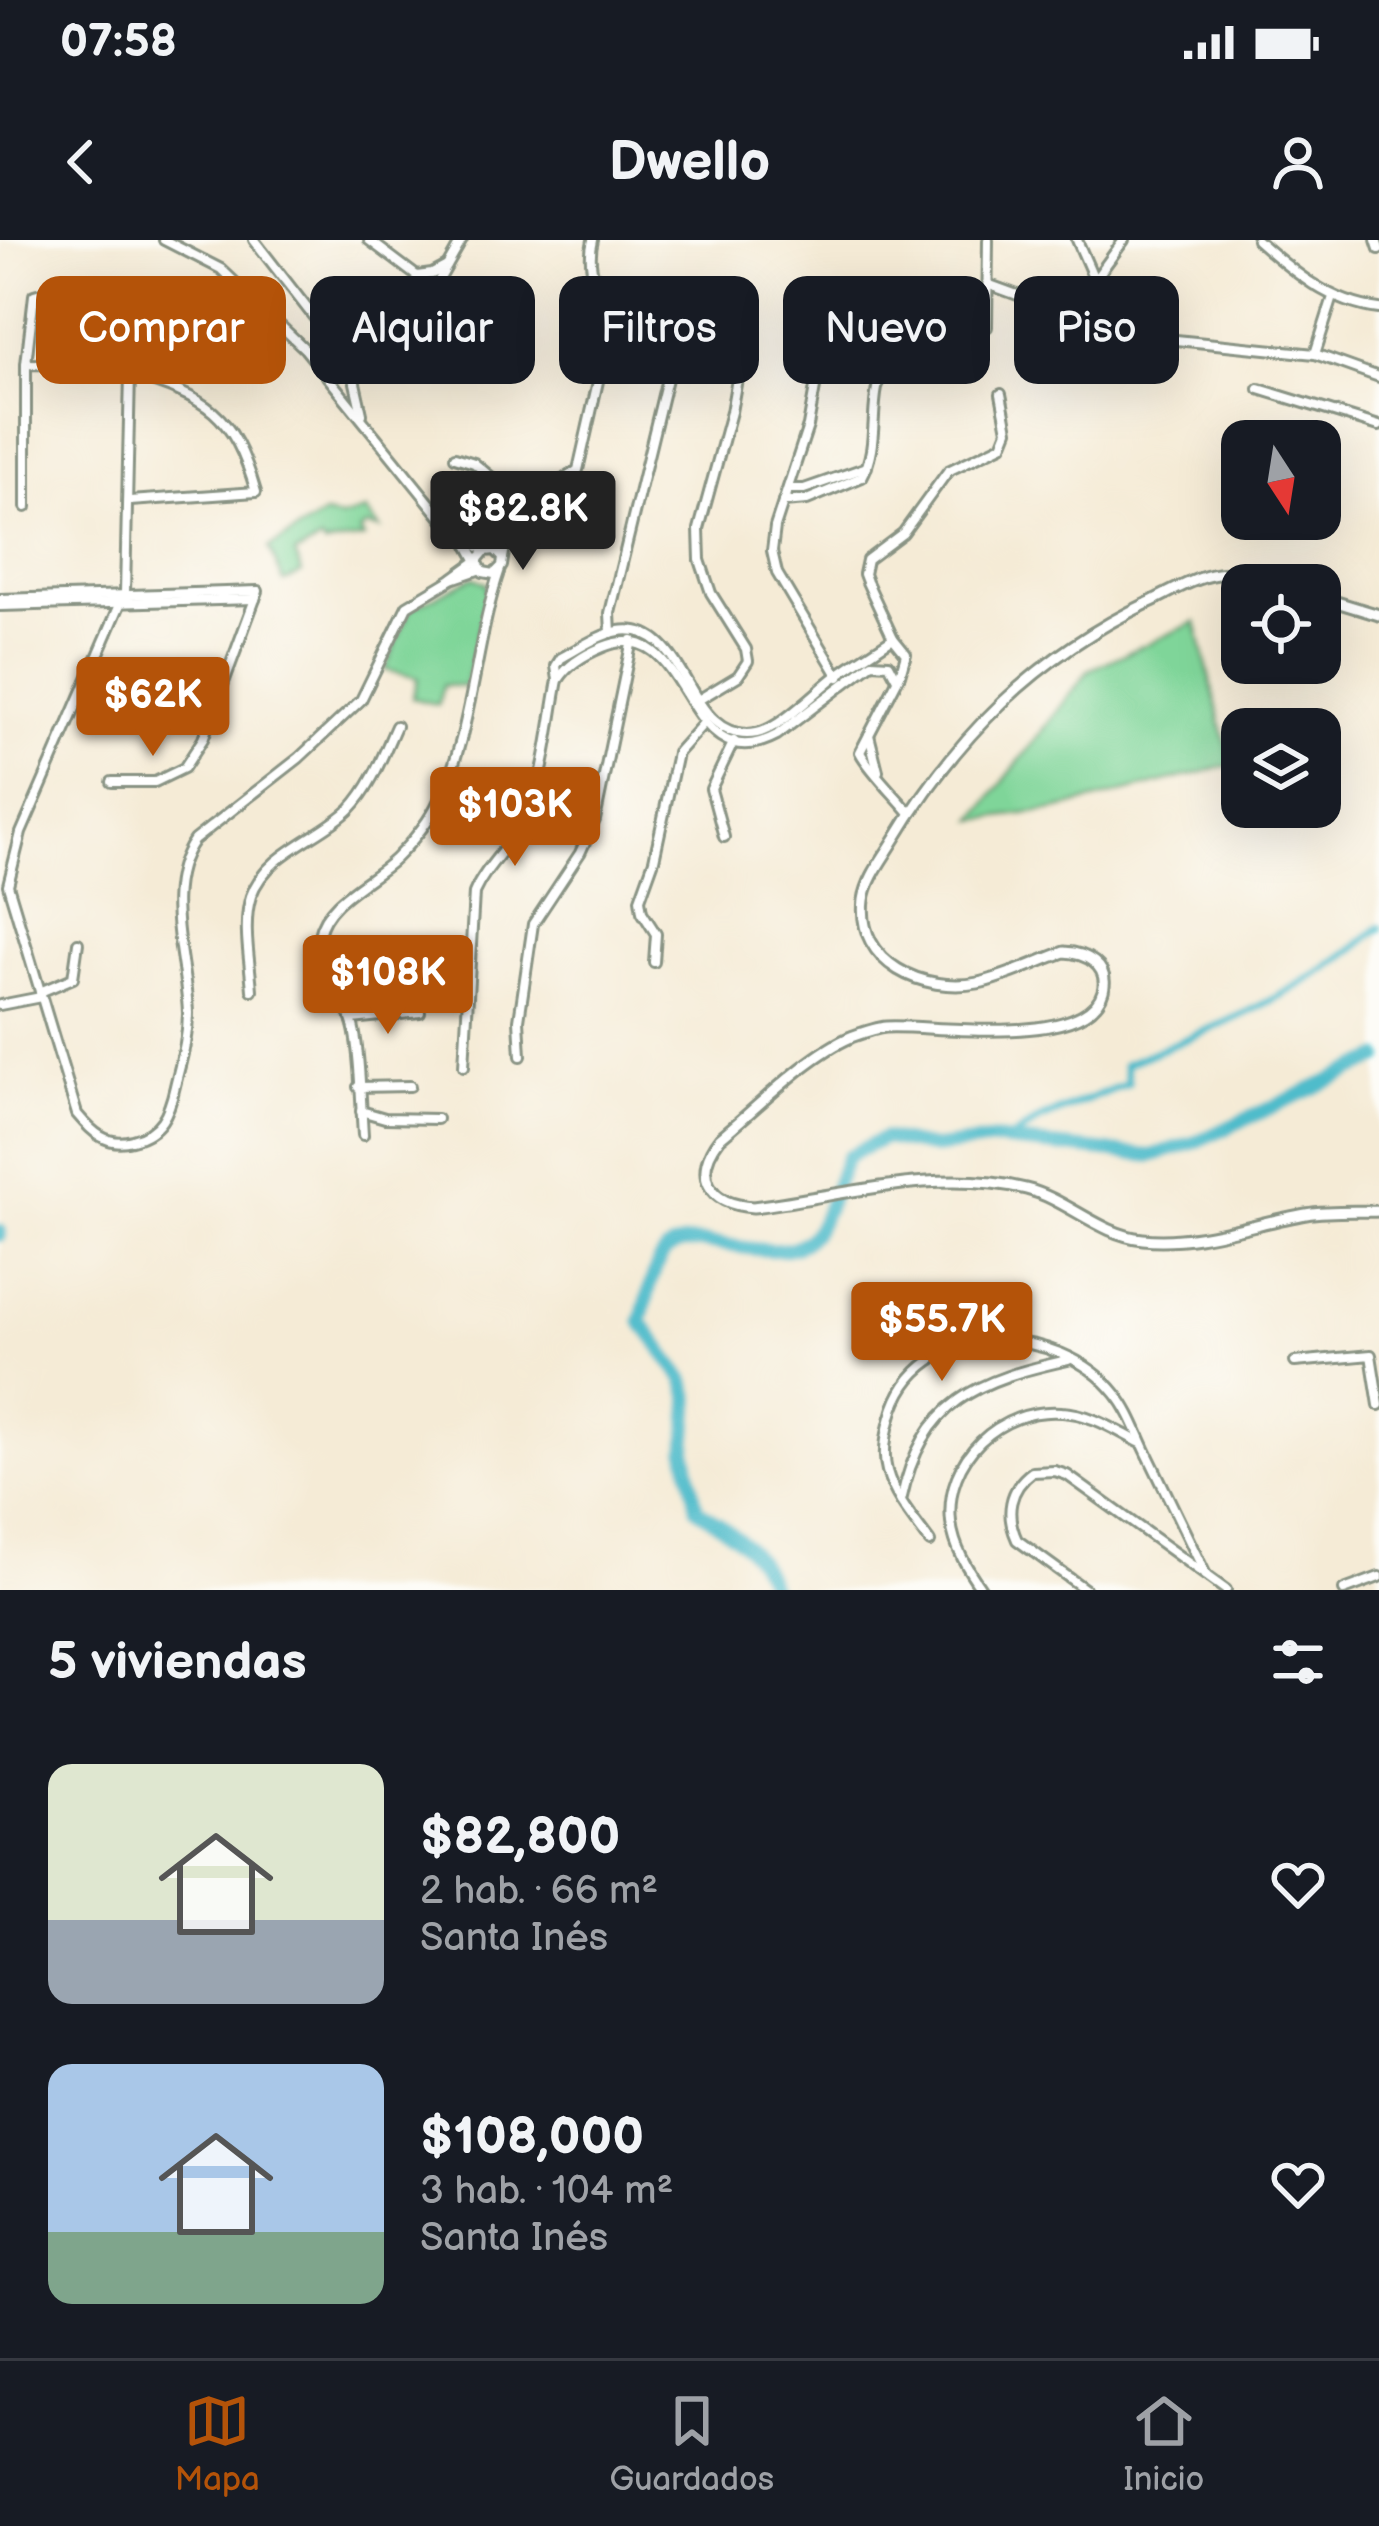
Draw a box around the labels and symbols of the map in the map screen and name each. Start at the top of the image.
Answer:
north arrow [1221,420,1341,540]
pin: $82.8K [425,471,621,573]
pin: $62K [82,657,224,759]
pin: $103K [431,767,599,869]
pin: $108K [304,935,472,1037]
pin: $55.7K [844,1282,1040,1384]

